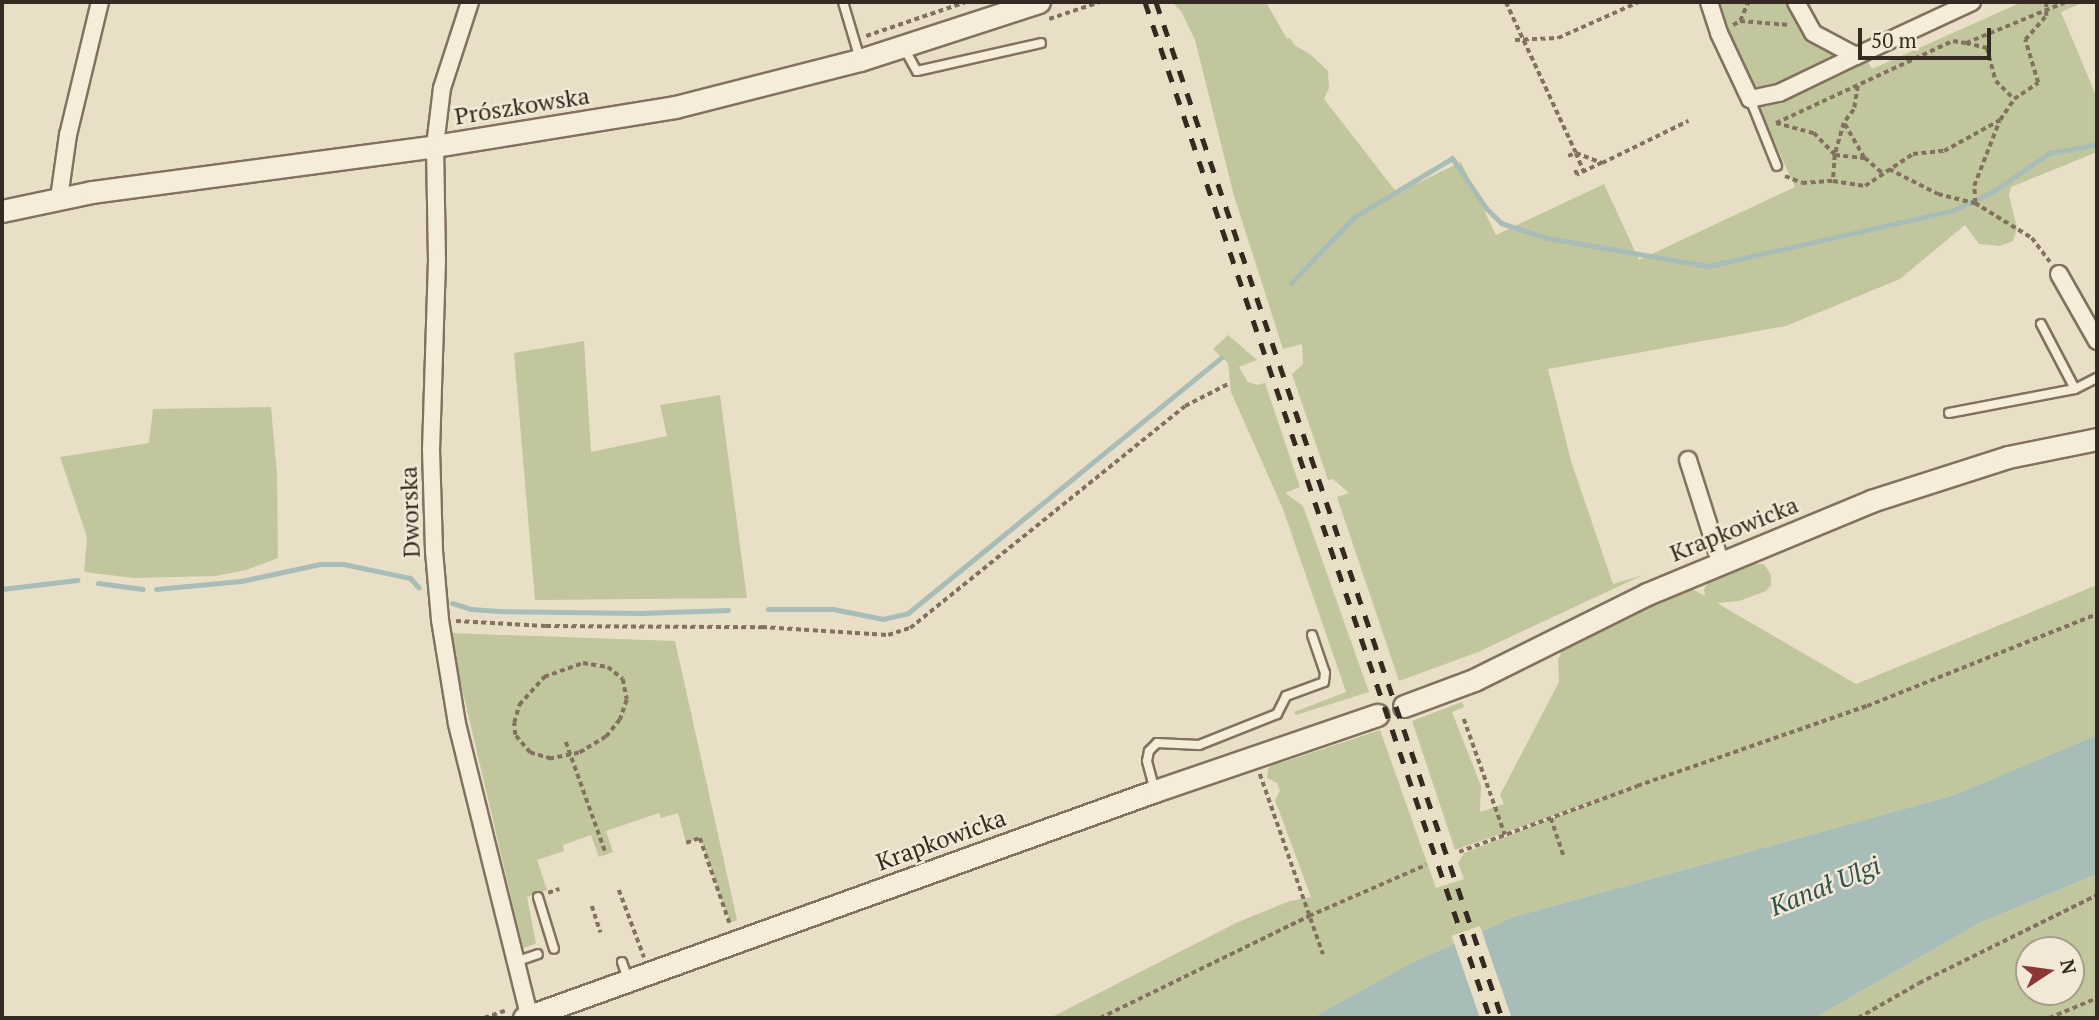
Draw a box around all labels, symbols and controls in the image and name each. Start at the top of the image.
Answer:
scale bar [1861,14,1994,58]
text: 50 m [1871,26,1917,54]
street label: Prószkowska [452,81,592,131]
street label: Dworska [394,466,426,558]
street label: Krapkowicka [1666,490,1802,568]
street label: Krapkowicka [872,803,1010,877]
water label: Kanał Ulgi [1765,850,1885,922]
north arrow [2015,936,2085,1006]
text: N [2055,957,2083,976]

